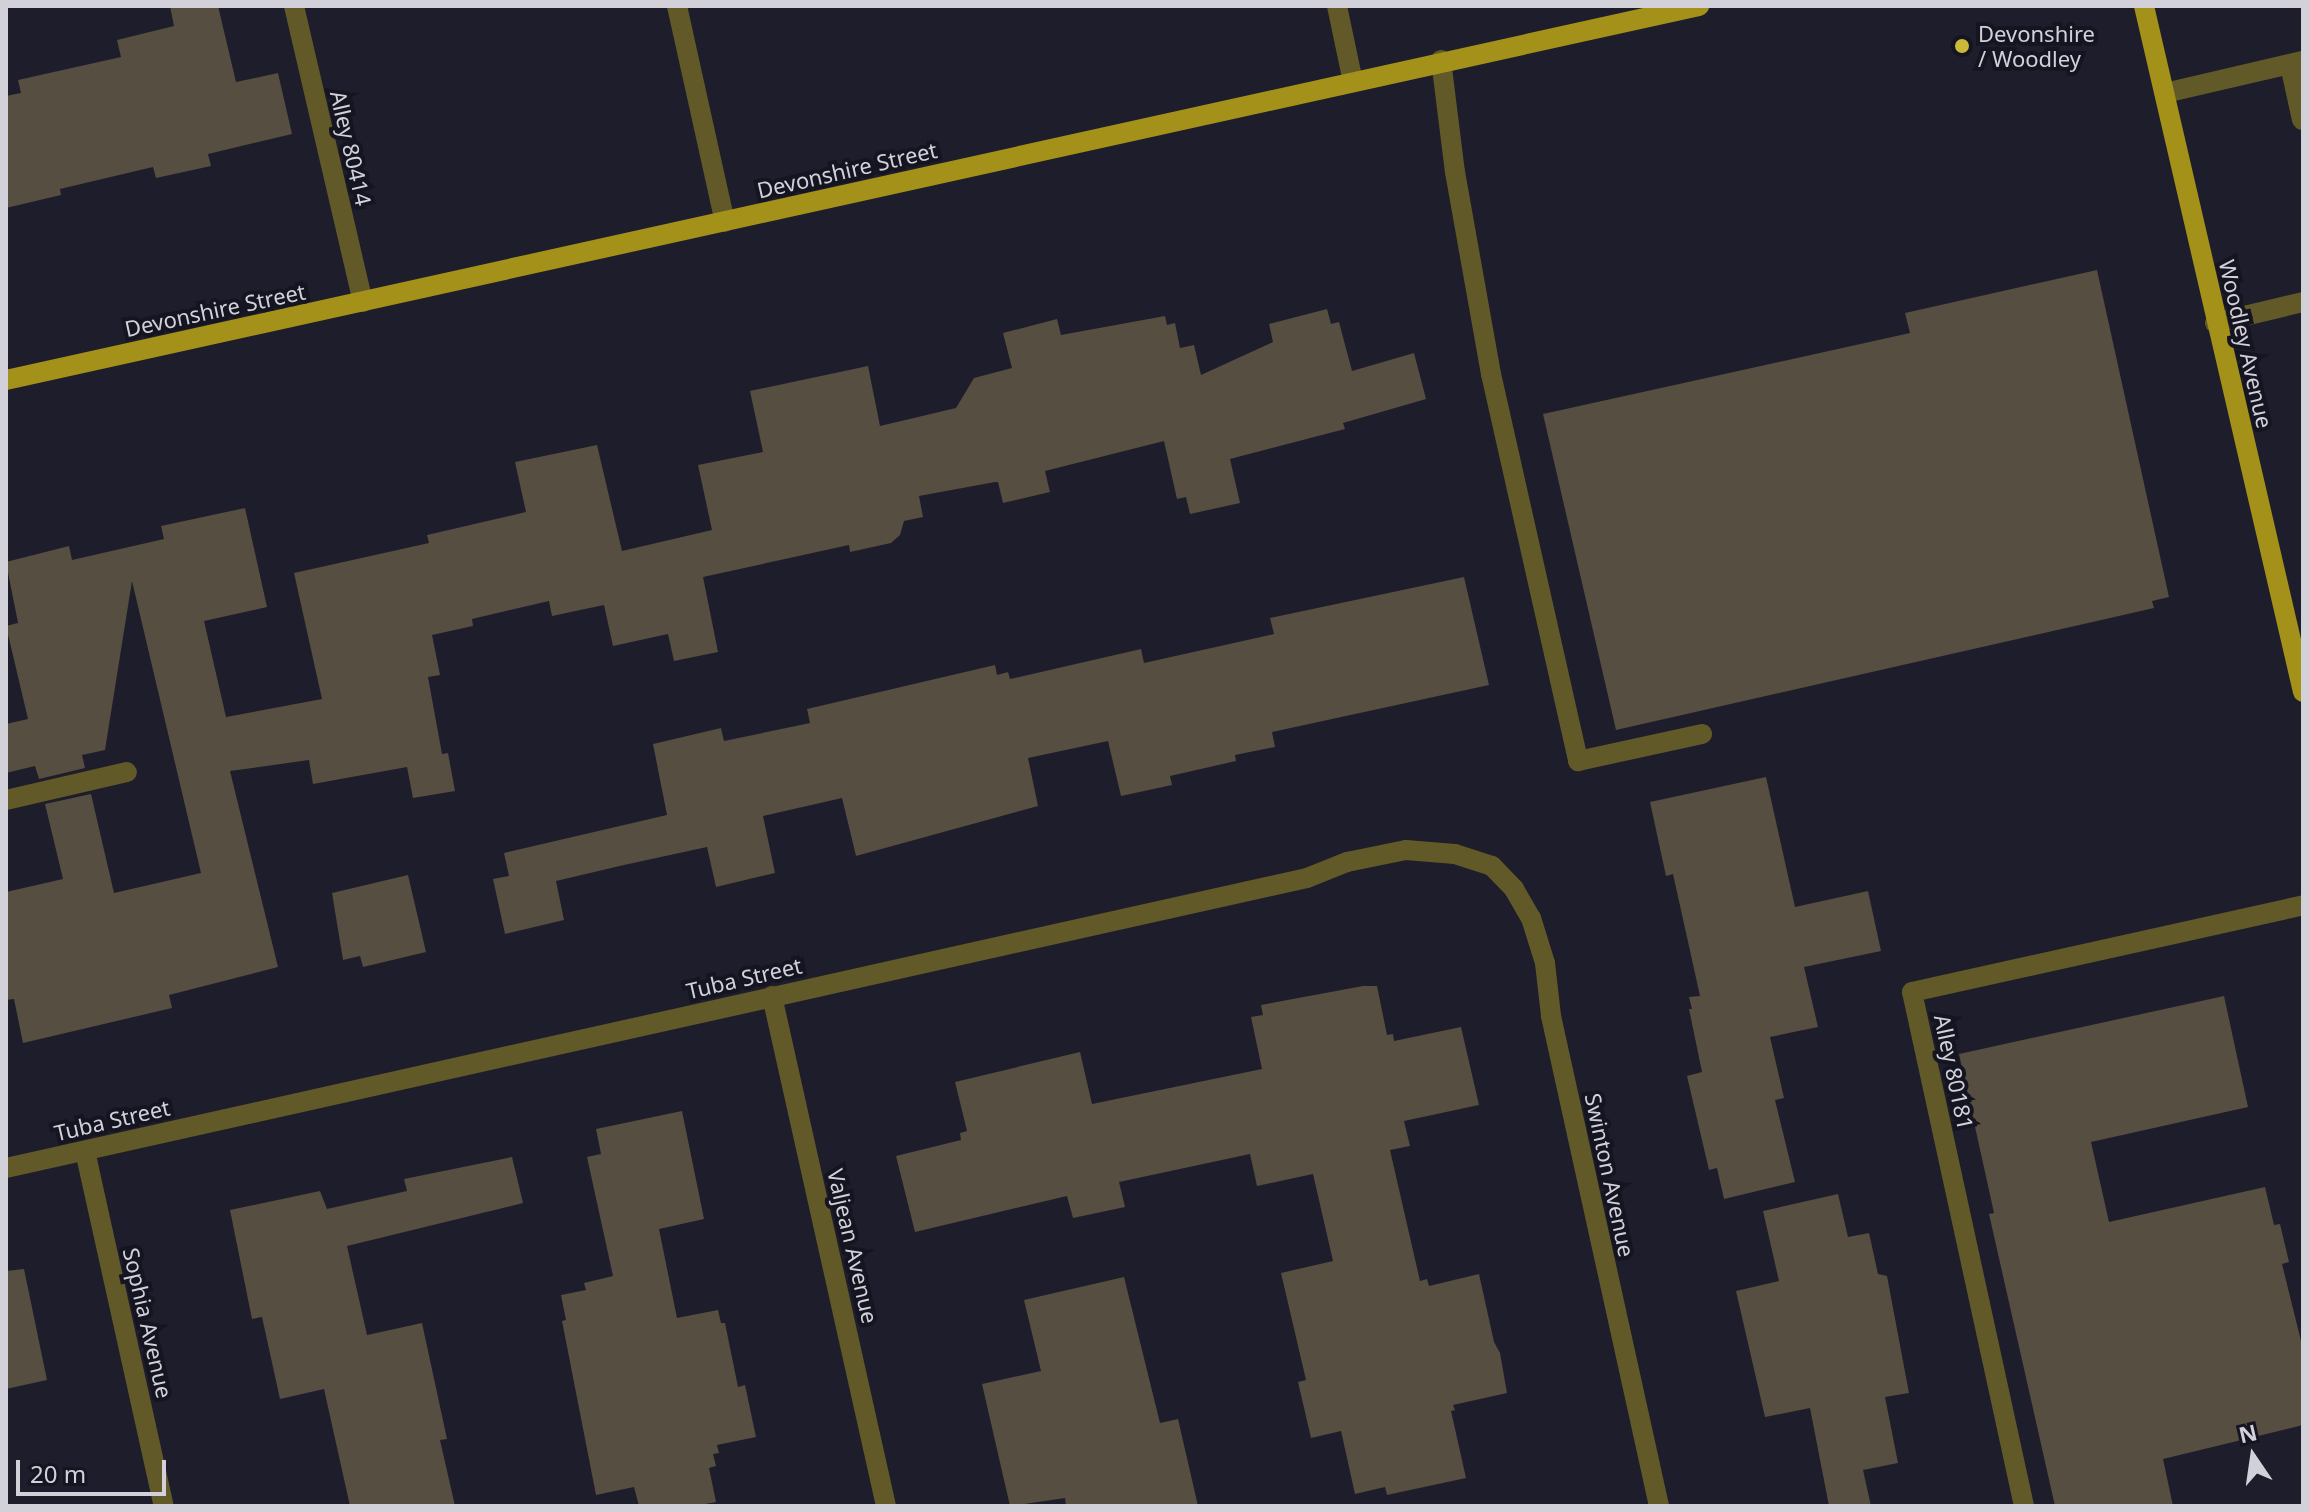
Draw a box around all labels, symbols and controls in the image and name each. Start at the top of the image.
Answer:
place label: Devonshire / Woodley [1978,20,2095,72]
marker: Devonshire / Woodley [1953,37,1971,55]
street label: Alley 80414 [325,88,377,208]
street label: Devonshire Street [754,136,940,204]
street label: Woodley Avenue [2214,257,2278,431]
street label: Devonshire Street [122,278,308,342]
street label: Tuba Street [684,952,804,1004]
street label: Alley 80181 [1929,1012,1979,1132]
street label: Swinton Avenue [1580,1091,1640,1259]
street label: Tuba Street [52,1094,172,1146]
street label: Valjean Avenue [822,1166,884,1326]
street label: Sophia Avenue [118,1245,178,1401]
north arrow [2213,1416,2293,1496]
text: N [2236,1416,2260,1449]
scale bar [20,1444,170,1494]
text: 20 m [30,1457,86,1490]

